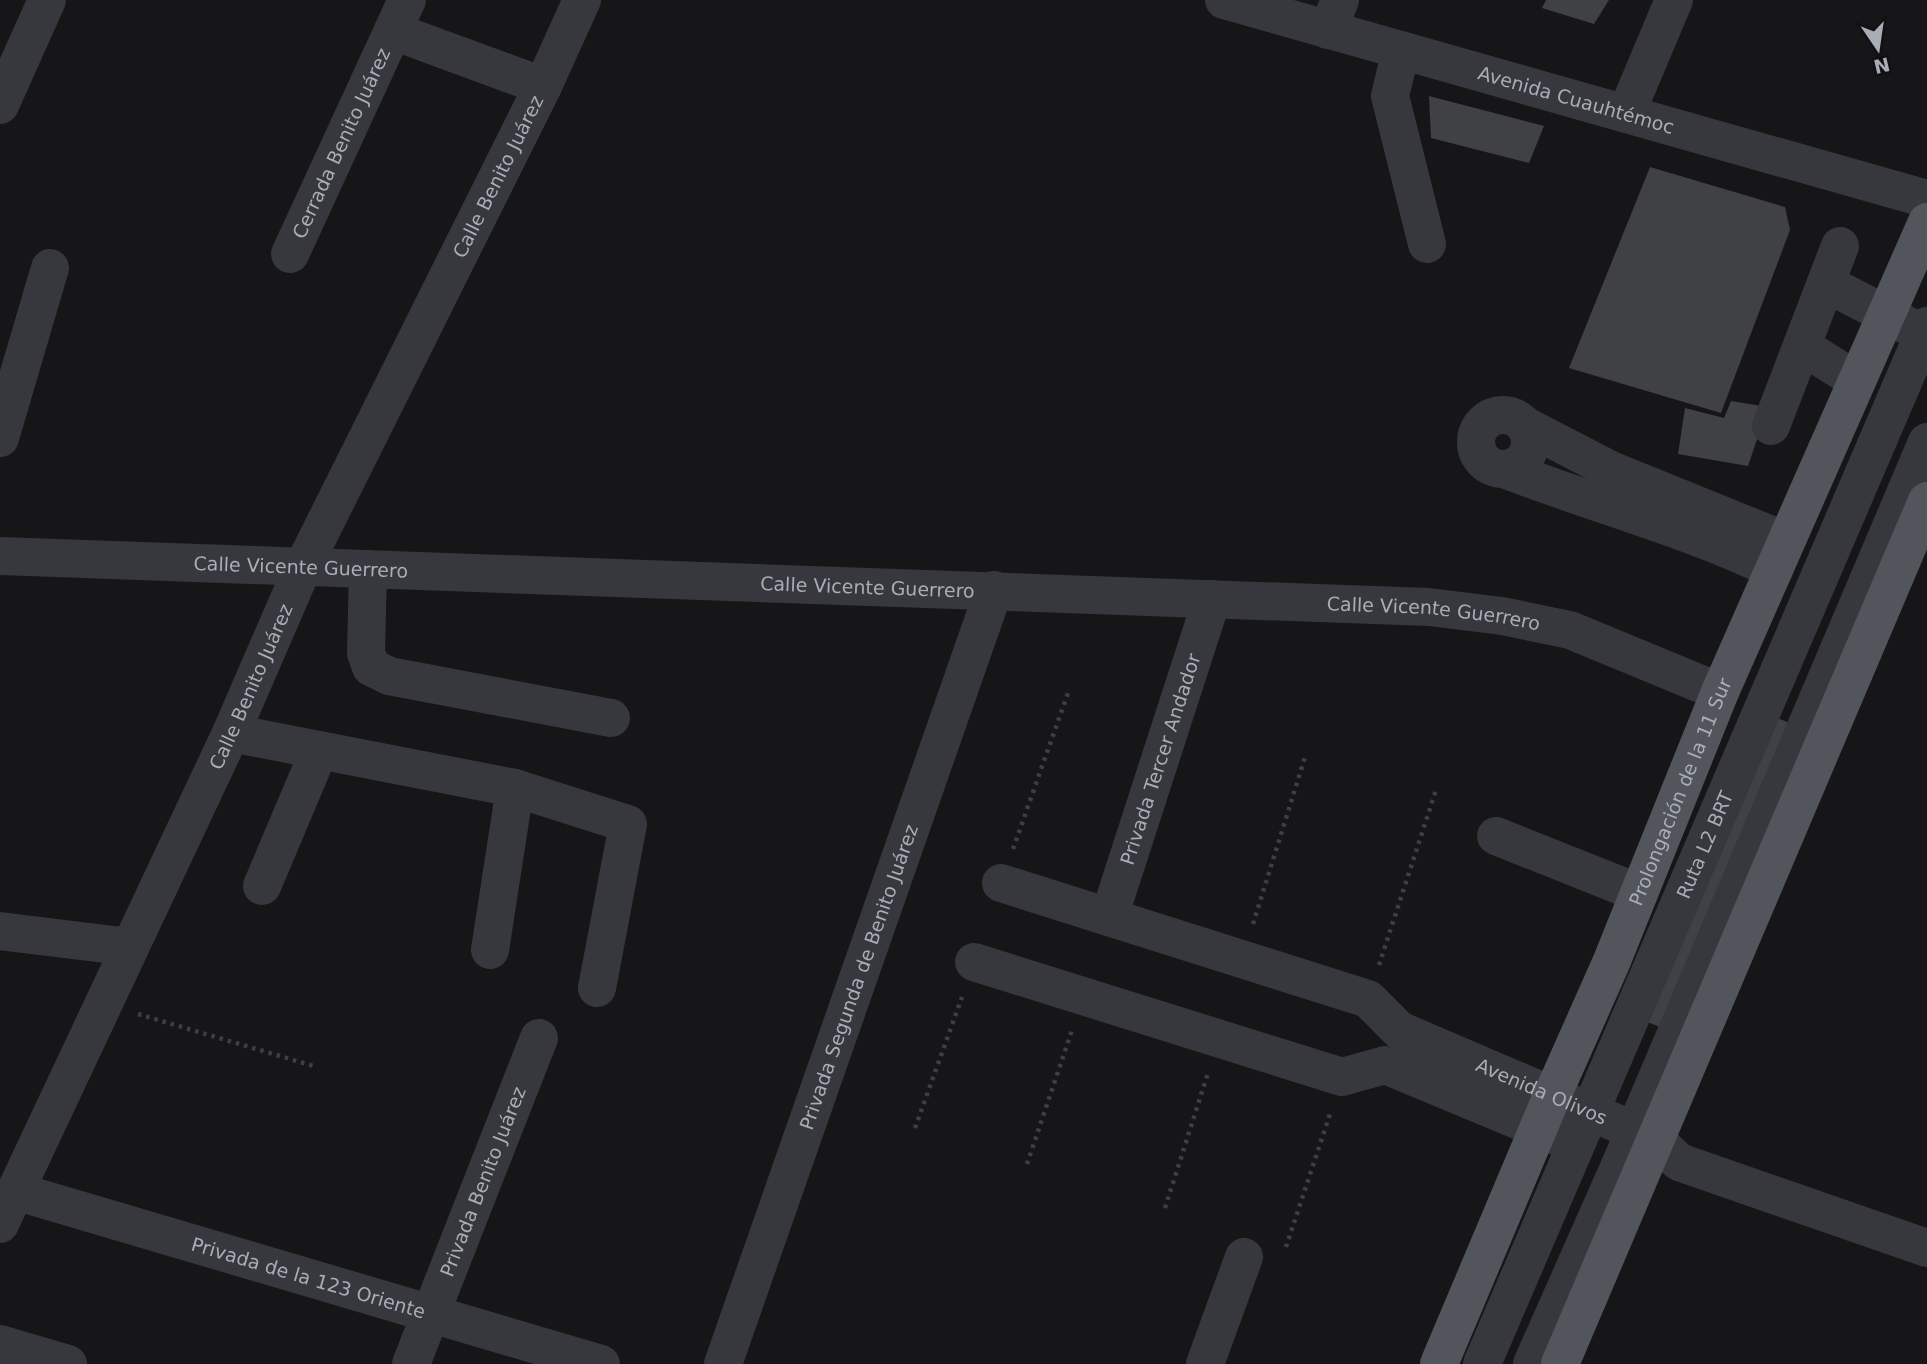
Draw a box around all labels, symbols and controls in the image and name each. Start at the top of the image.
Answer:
north arrow [1843,14,1913,84]
street label: Cerrada Benito Juárez [288,44,394,242]
text: N [1872,53,1892,78]
street label: Avenida Cuauhtémoc [1476,61,1677,138]
street label: Calle Benito Juárez [448,92,548,261]
street label: Calle Vicente Guerrero [193,552,408,582]
street label: Calle Vicente Guerrero [760,572,975,602]
street label: Calle Vicente Guerrero [1326,592,1542,635]
street label: Calle Benito Juárez [204,600,297,773]
street label: Privada Tercer Andador [1116,651,1205,867]
street label: Prolongación de la 11 Sur [1624,674,1736,909]
street label: Ruta L2 BRT [1672,787,1738,902]
street label: Privada Segunda de Benito Juárez [795,821,922,1133]
street label: Avenida Olivos [1473,1053,1611,1129]
street label: Privada Benito Juárez [435,1083,530,1280]
street label: Privada de la 123 Oriente [189,1233,428,1323]

